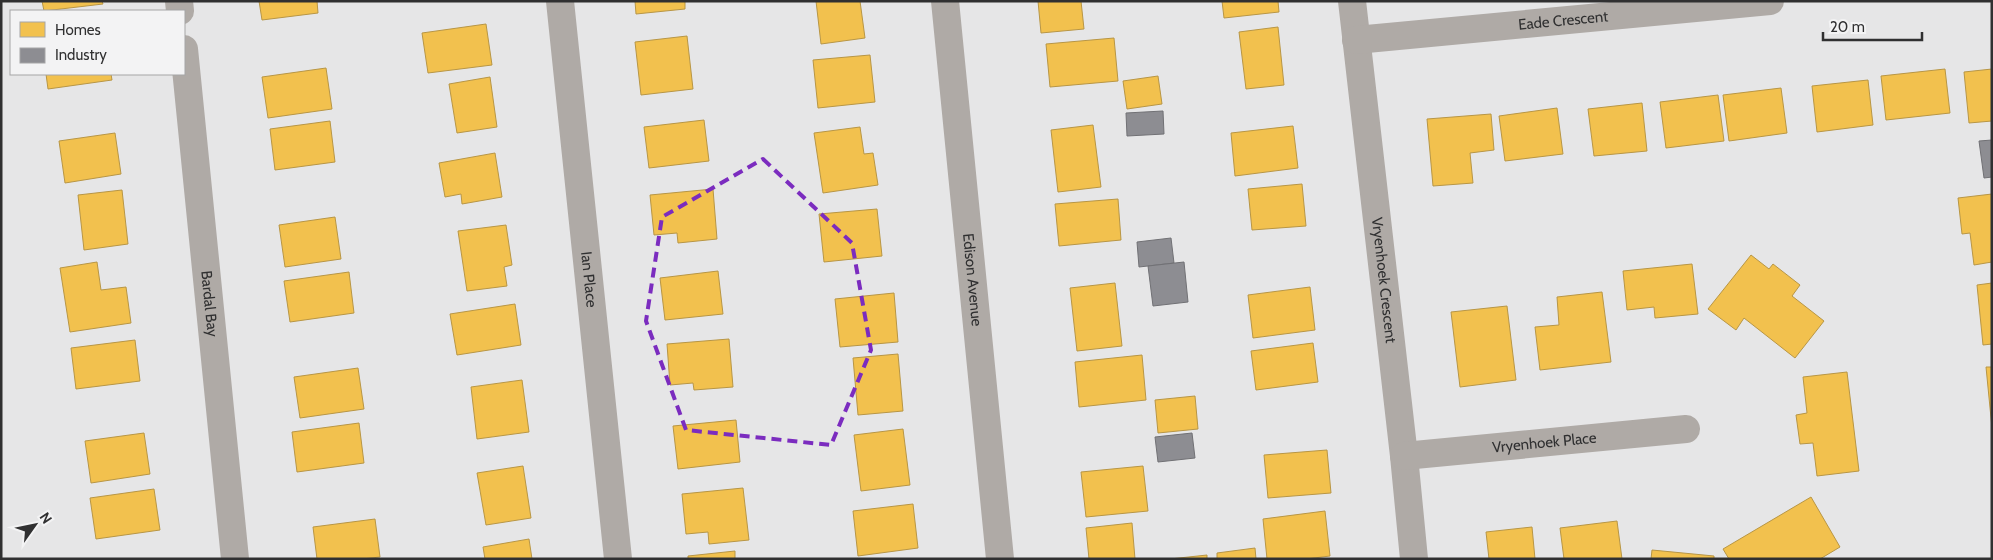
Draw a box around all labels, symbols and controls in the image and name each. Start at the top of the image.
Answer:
street label: Eade Crescent [1517,7,1609,34]
legend [10,10,185,75]
scale bar [1823,10,1922,42]
text: 20 m [1830,18,1865,36]
text: Homes [55,21,101,39]
text: Industry [55,46,107,64]
street label: Vryenhoek Crescent [1368,216,1400,344]
street label: Edison Avenue [959,232,986,327]
street label: Ian Place [577,251,601,309]
street label: Bardal Bay [197,270,222,338]
street label: Vryenhoek Place [1491,429,1598,457]
north arrow [10,500,60,550]
text: N [36,509,56,527]

